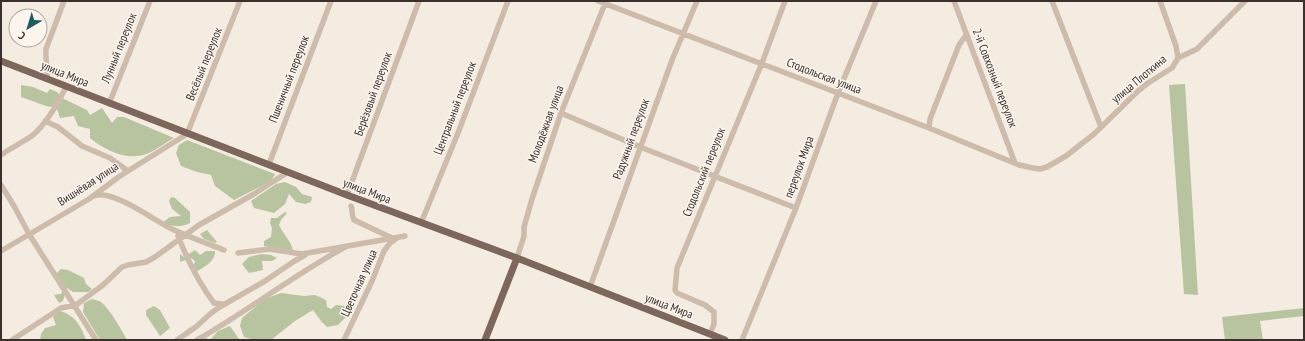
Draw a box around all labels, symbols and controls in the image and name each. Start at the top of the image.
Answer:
north arrow [8,8,48,48]
street label: Лунный переулок [97,10,140,86]
street label: Весёлый переулок [182,25,225,103]
street label: 2-й Совхозный переулок [970,26,1021,130]
text: С [16,29,28,43]
street label: Пшеничный переулок [265,33,312,125]
street label: Берёзовый переулок [350,50,395,138]
street label: улица Плоткина [1108,51,1169,106]
street label: Стодольская улица [785,54,864,97]
street label: улица Мира [39,57,91,90]
street label: Центральный переулок [430,59,479,156]
street label: Молодёжная улица [525,83,567,165]
street label: Радужный переулок [609,96,652,181]
street label: Стодольский переулок [679,125,728,219]
street label: переулок Мира [780,134,817,200]
street label: Вишнёвая улица [54,158,121,209]
street label: улица Мира [341,175,393,207]
street label: Цветочная улица [337,247,380,319]
street label: улица Мира [643,290,695,322]

